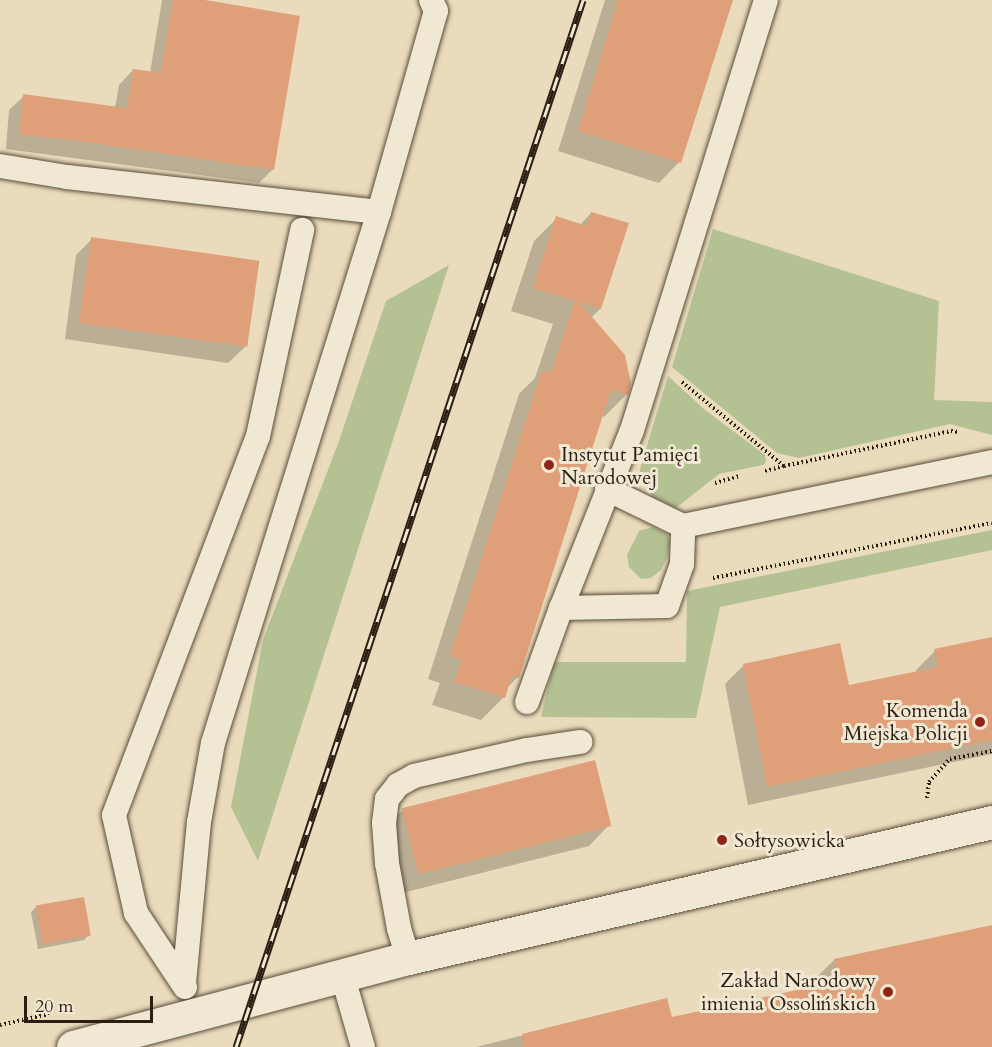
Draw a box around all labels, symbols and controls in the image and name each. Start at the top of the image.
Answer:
place label: Instytut Pamięci Narodowej [561,442,699,489]
marker: Instytut Pamięci Narodowej [542,458,556,472]
place label: Komenda Miejska Policji [844,698,968,745]
marker: Komenda Miejska Policji [973,715,987,729]
place label: Sołtysowicka [734,828,845,852]
marker: Sołtysowicka [715,833,729,847]
place label: Zakład Narodowy imienia Ossolińskich [701,969,876,1016]
scale bar [27,984,156,1022]
marker: Zakład Narodowy imienia Ossolińskich [881,985,895,999]
text: 20 m [35,994,74,1019]

